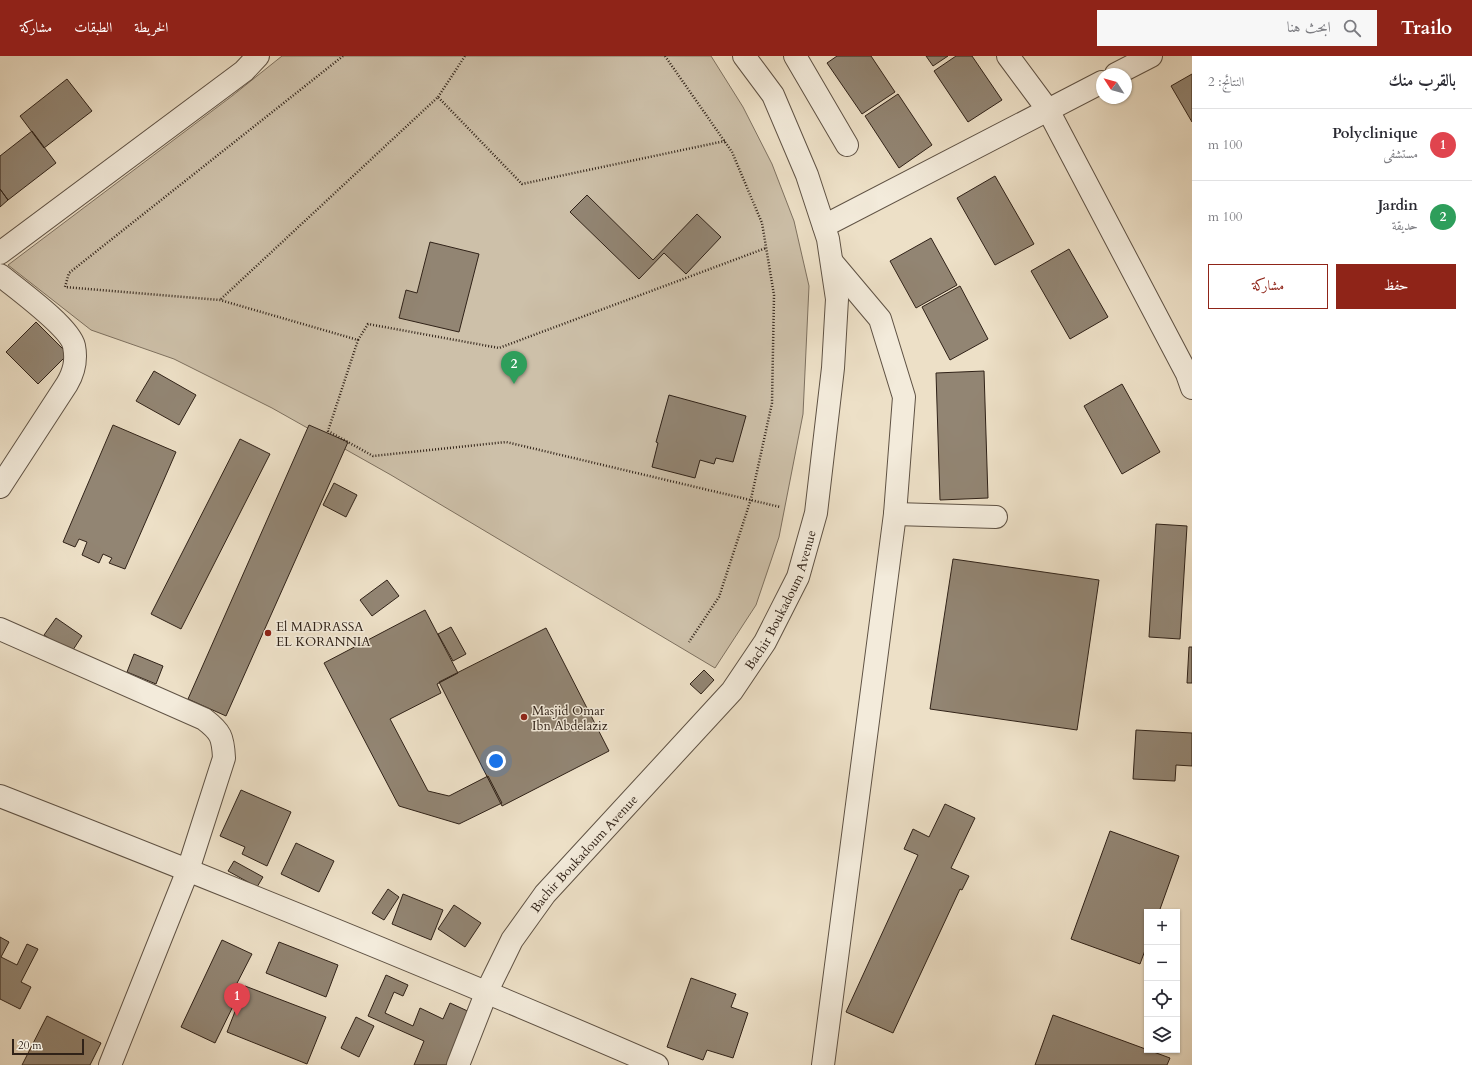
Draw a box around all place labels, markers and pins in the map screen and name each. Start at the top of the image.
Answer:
pin: 2 [501,351,527,384]
place label: El MADRASSA EL KORANNIA [276,618,371,651]
marker: El MADRASSA EL KORANNIA [263,628,273,638]
place label: Masjid Omar Ibn Abdelaziz [532,702,608,735]
marker: Masjid Omar Ibn Abdelaziz [519,712,529,722]
pin: 1 [224,983,250,1016]

